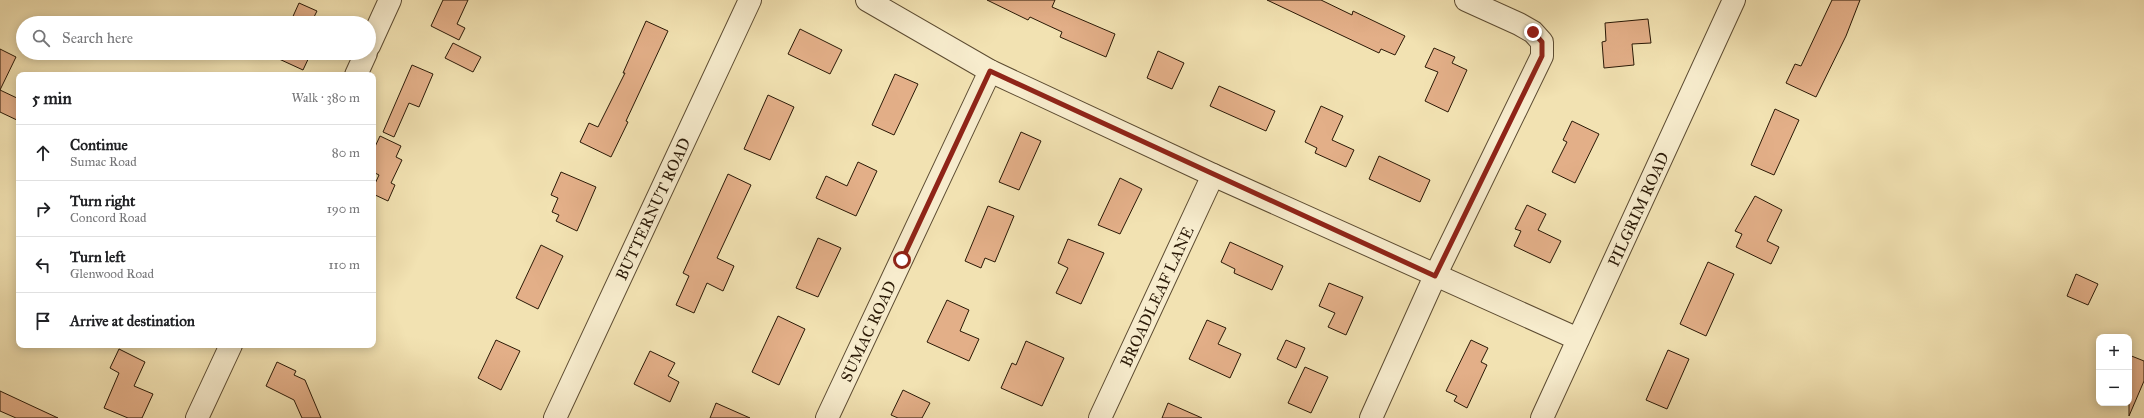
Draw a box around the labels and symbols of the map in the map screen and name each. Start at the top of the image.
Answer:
route end [1524,23,1542,41]
street label: BUTTERNUT ROAD [612,135,694,283]
street label: PILGRIM ROAD [1604,149,1673,269]
street label: BROADLEAF LANE [1116,223,1198,370]
route start [893,251,911,269]
street label: SUMAC ROAD [836,278,900,385]

